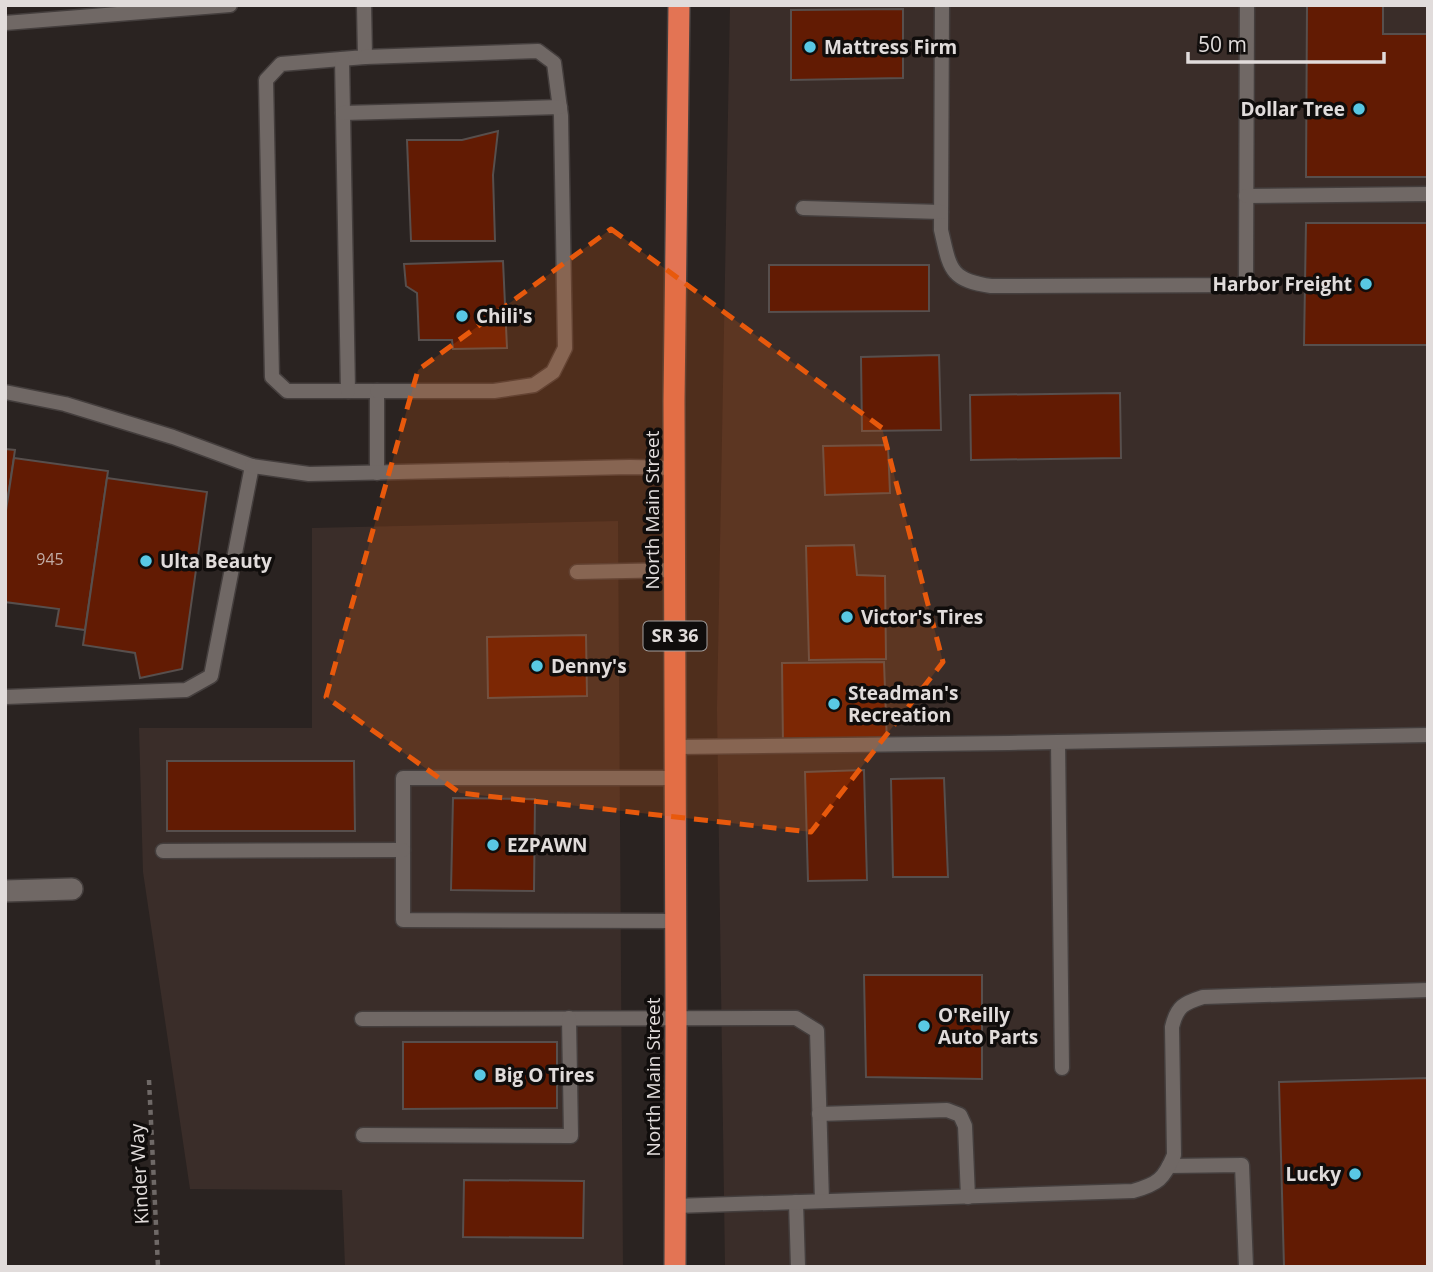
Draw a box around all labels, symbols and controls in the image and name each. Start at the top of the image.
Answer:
scale bar [1188,21,1384,65]
text: 50 m [1198,30,1247,58]
place label: Mattress Firm [824,34,957,60]
marker: Mattress Firm [802,39,818,55]
place label: Dollar Tree [1240,96,1345,122]
marker: Dollar Tree [1351,101,1367,117]
place label: Harbor Freight [1212,271,1352,297]
marker: Harbor Freight [1358,276,1374,292]
place label: Chili's [476,303,533,329]
marker: Chili's [454,308,470,324]
street label: North Main Street [639,430,665,589]
house number: 945 [36,548,64,570]
place label: Ulta Beauty [160,548,272,574]
marker: Ulta Beauty [138,553,154,569]
place label: Victor's Tires [861,604,983,630]
marker: Victor's Tires [839,609,855,625]
road number: SR 36 [644,622,706,650]
place label: Denny's [551,653,627,679]
marker: Denny's [529,658,545,674]
place label: Steadman's Recreation [848,680,959,728]
marker: Steadman's Recreation [826,696,842,712]
place label: EZPAWN [507,832,588,858]
marker: EZPAWN [485,837,501,853]
street label: North Main Street [640,997,666,1156]
place label: O'Reilly Auto Parts [938,1002,1038,1050]
marker: O'Reilly Auto Parts [916,1018,932,1034]
place label: Big O Tires [494,1062,594,1088]
marker: Big O Tires [472,1067,488,1083]
street label: Kinder Way [123,1123,155,1225]
place label: Lucky [1285,1161,1341,1187]
marker: Lucky [1347,1166,1363,1182]

